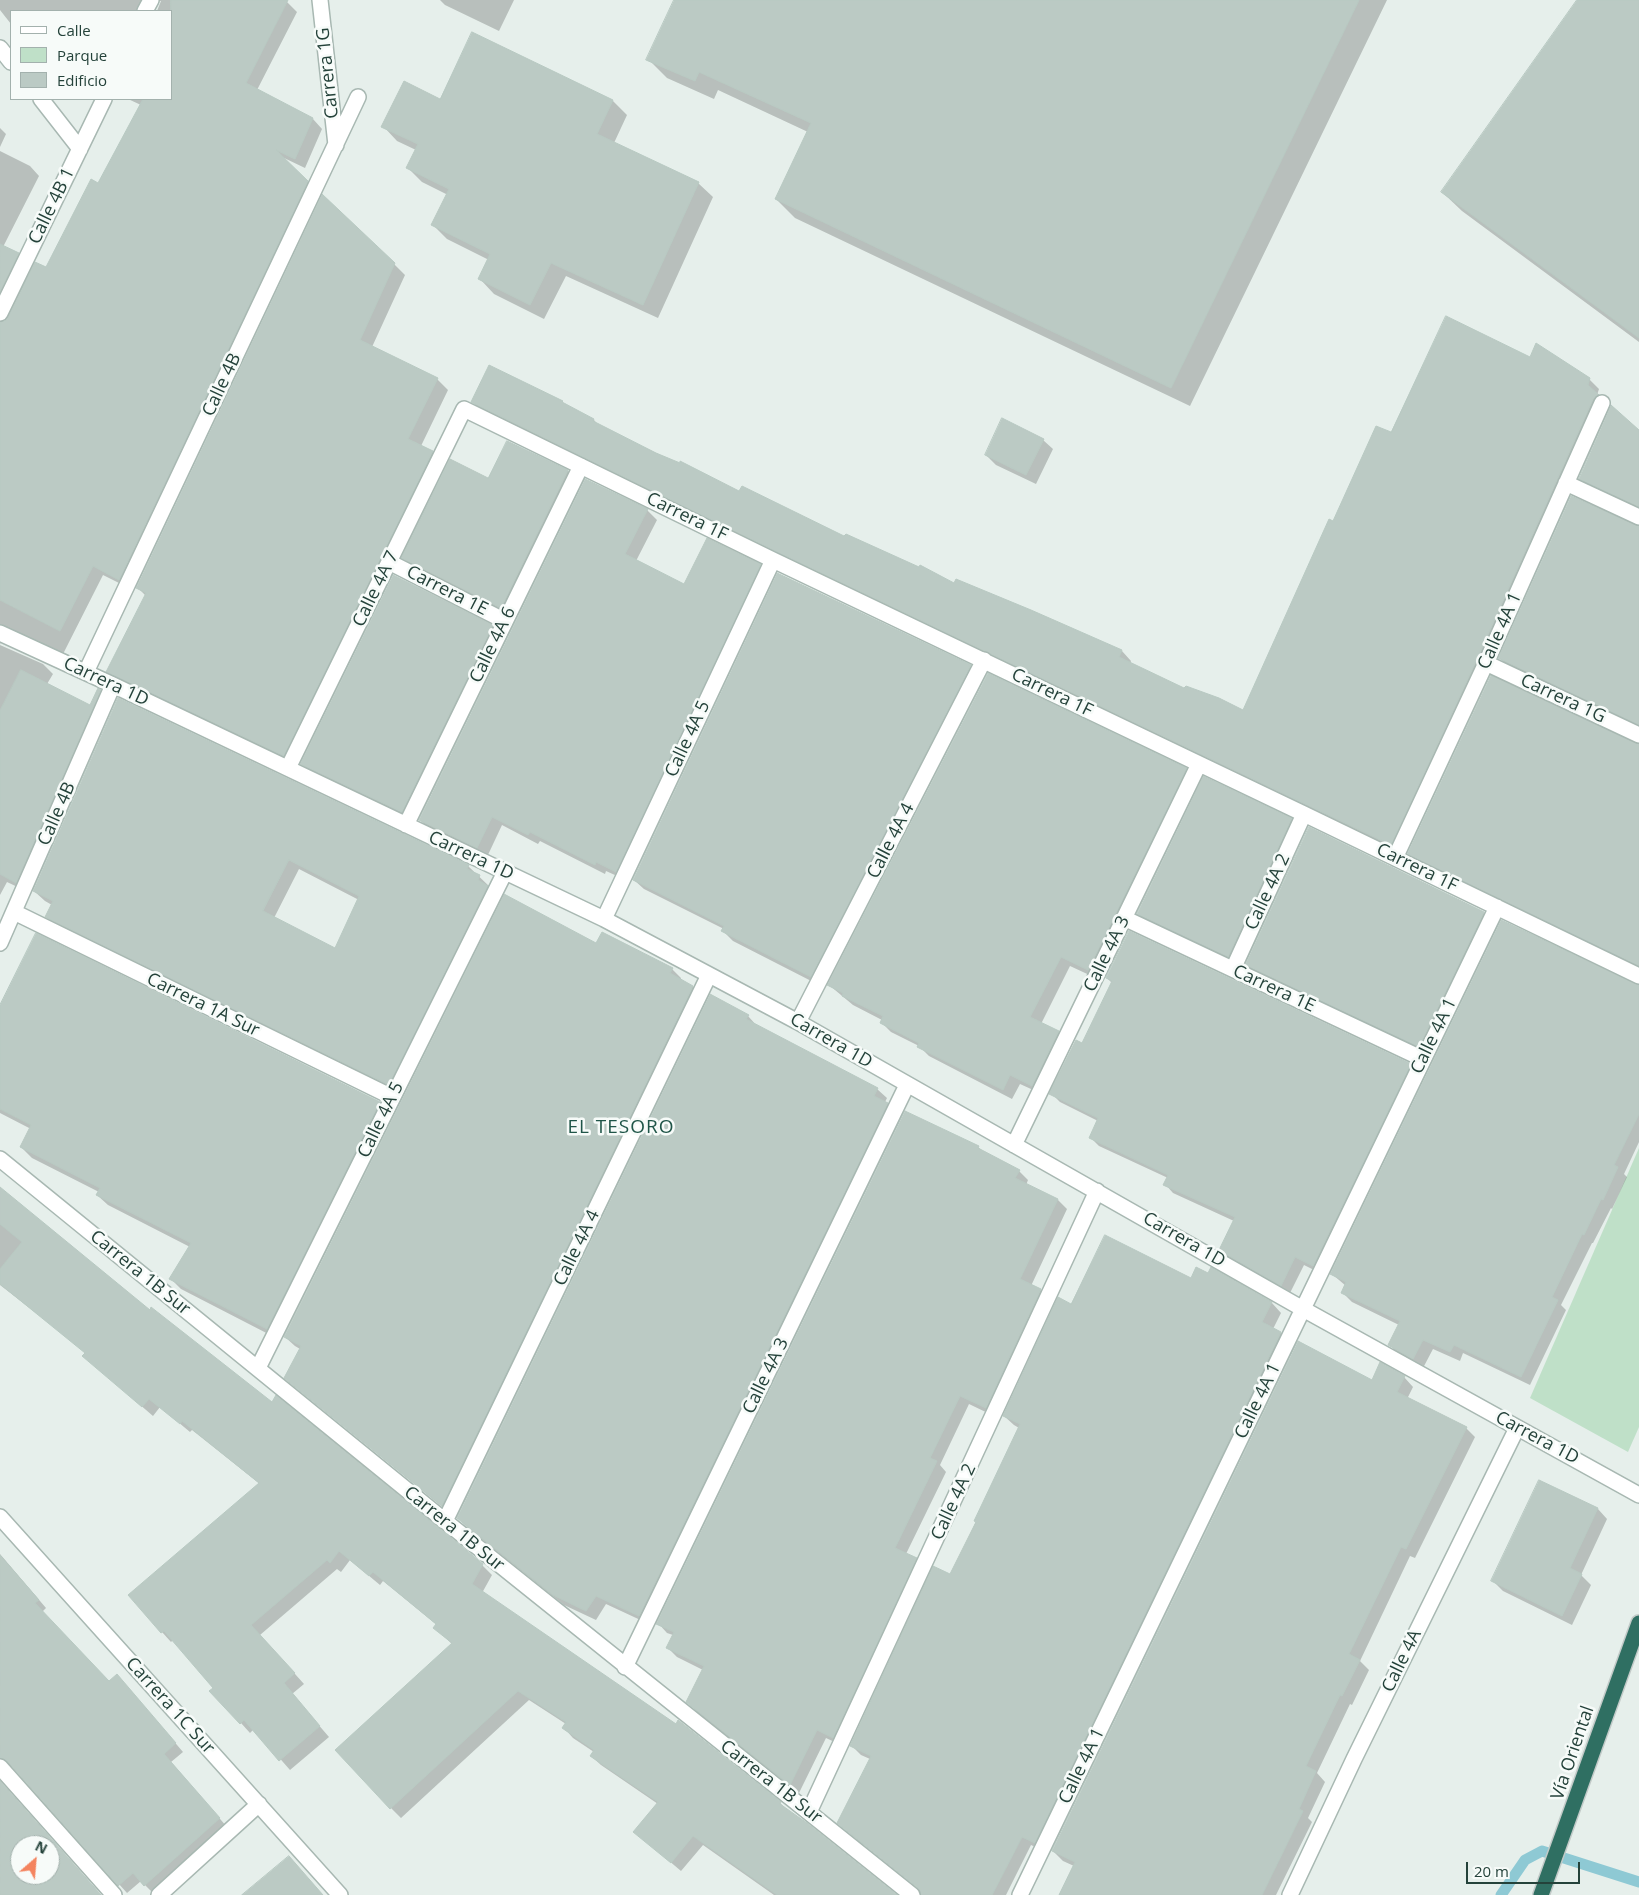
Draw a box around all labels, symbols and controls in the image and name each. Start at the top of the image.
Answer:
legend [10,10,172,100]
text: Calle [57,20,91,40]
street label: Carrera 1G [312,26,344,120]
text: Parque [57,45,107,65]
text: Edificio [57,70,107,90]
street label: Calle 4B 1 [24,164,80,248]
street label: Calle 4B [198,350,246,420]
street label: Carrera 1F [643,488,731,546]
street label: Calle 4A 7 [348,547,404,631]
street label: Carrera 1E [403,561,491,621]
street label: Calle 4A 1 [1473,589,1527,673]
street label: Calle 4A 6 [465,603,521,687]
street label: Carrera 1D [60,653,152,711]
street label: Carrera 1F [1008,664,1096,722]
street label: Carrera 1G [1517,670,1609,728]
street label: Calle 4A 5 [661,697,715,781]
street label: Calle 4B [33,779,81,849]
street label: Calle 4A 4 [863,800,919,882]
street label: Carrera 1D [425,827,517,885]
street label: Carrera 1F [1373,839,1461,897]
street label: Calle 4A 2 [1241,850,1295,934]
street label: Calle 4A 3 [1079,912,1135,996]
street label: Carrera 1E [1229,961,1319,1017]
street label: Carrera 1A Sur [143,968,263,1042]
street label: Calle 4A 1 [1406,994,1462,1078]
street label: Carrera 1D [786,1009,876,1073]
street label: Calle 4A 5 [353,1078,409,1162]
district label: EL TESORO [566,1117,676,1139]
street label: Calle 4A 4 [549,1206,605,1290]
street label: Carrera 1D [1139,1208,1229,1272]
street label: Carrera 1B Sur [85,1226,195,1320]
street label: Calle 4A 3 [738,1334,794,1418]
street label: Calle 4A 1 [1230,1359,1286,1443]
street label: Carrera 1D [1492,1407,1582,1469]
street label: Calle 4A 2 [927,1460,981,1544]
street label: Carrera 1B Sur [399,1482,509,1576]
street label: Calle 4A [1378,1626,1426,1696]
street label: Carrera 1C Sur [121,1653,219,1759]
street label: Vía Oriental [1547,1703,1599,1803]
street label: Calle 4A 1 [1054,1724,1110,1808]
street label: Carrera 1B Sur [716,1736,826,1828]
north arrow [10,1835,60,1885]
text: N [32,1836,51,1858]
scale bar [1469,1852,1583,1884]
text: 20 m [1474,1861,1509,1881]

